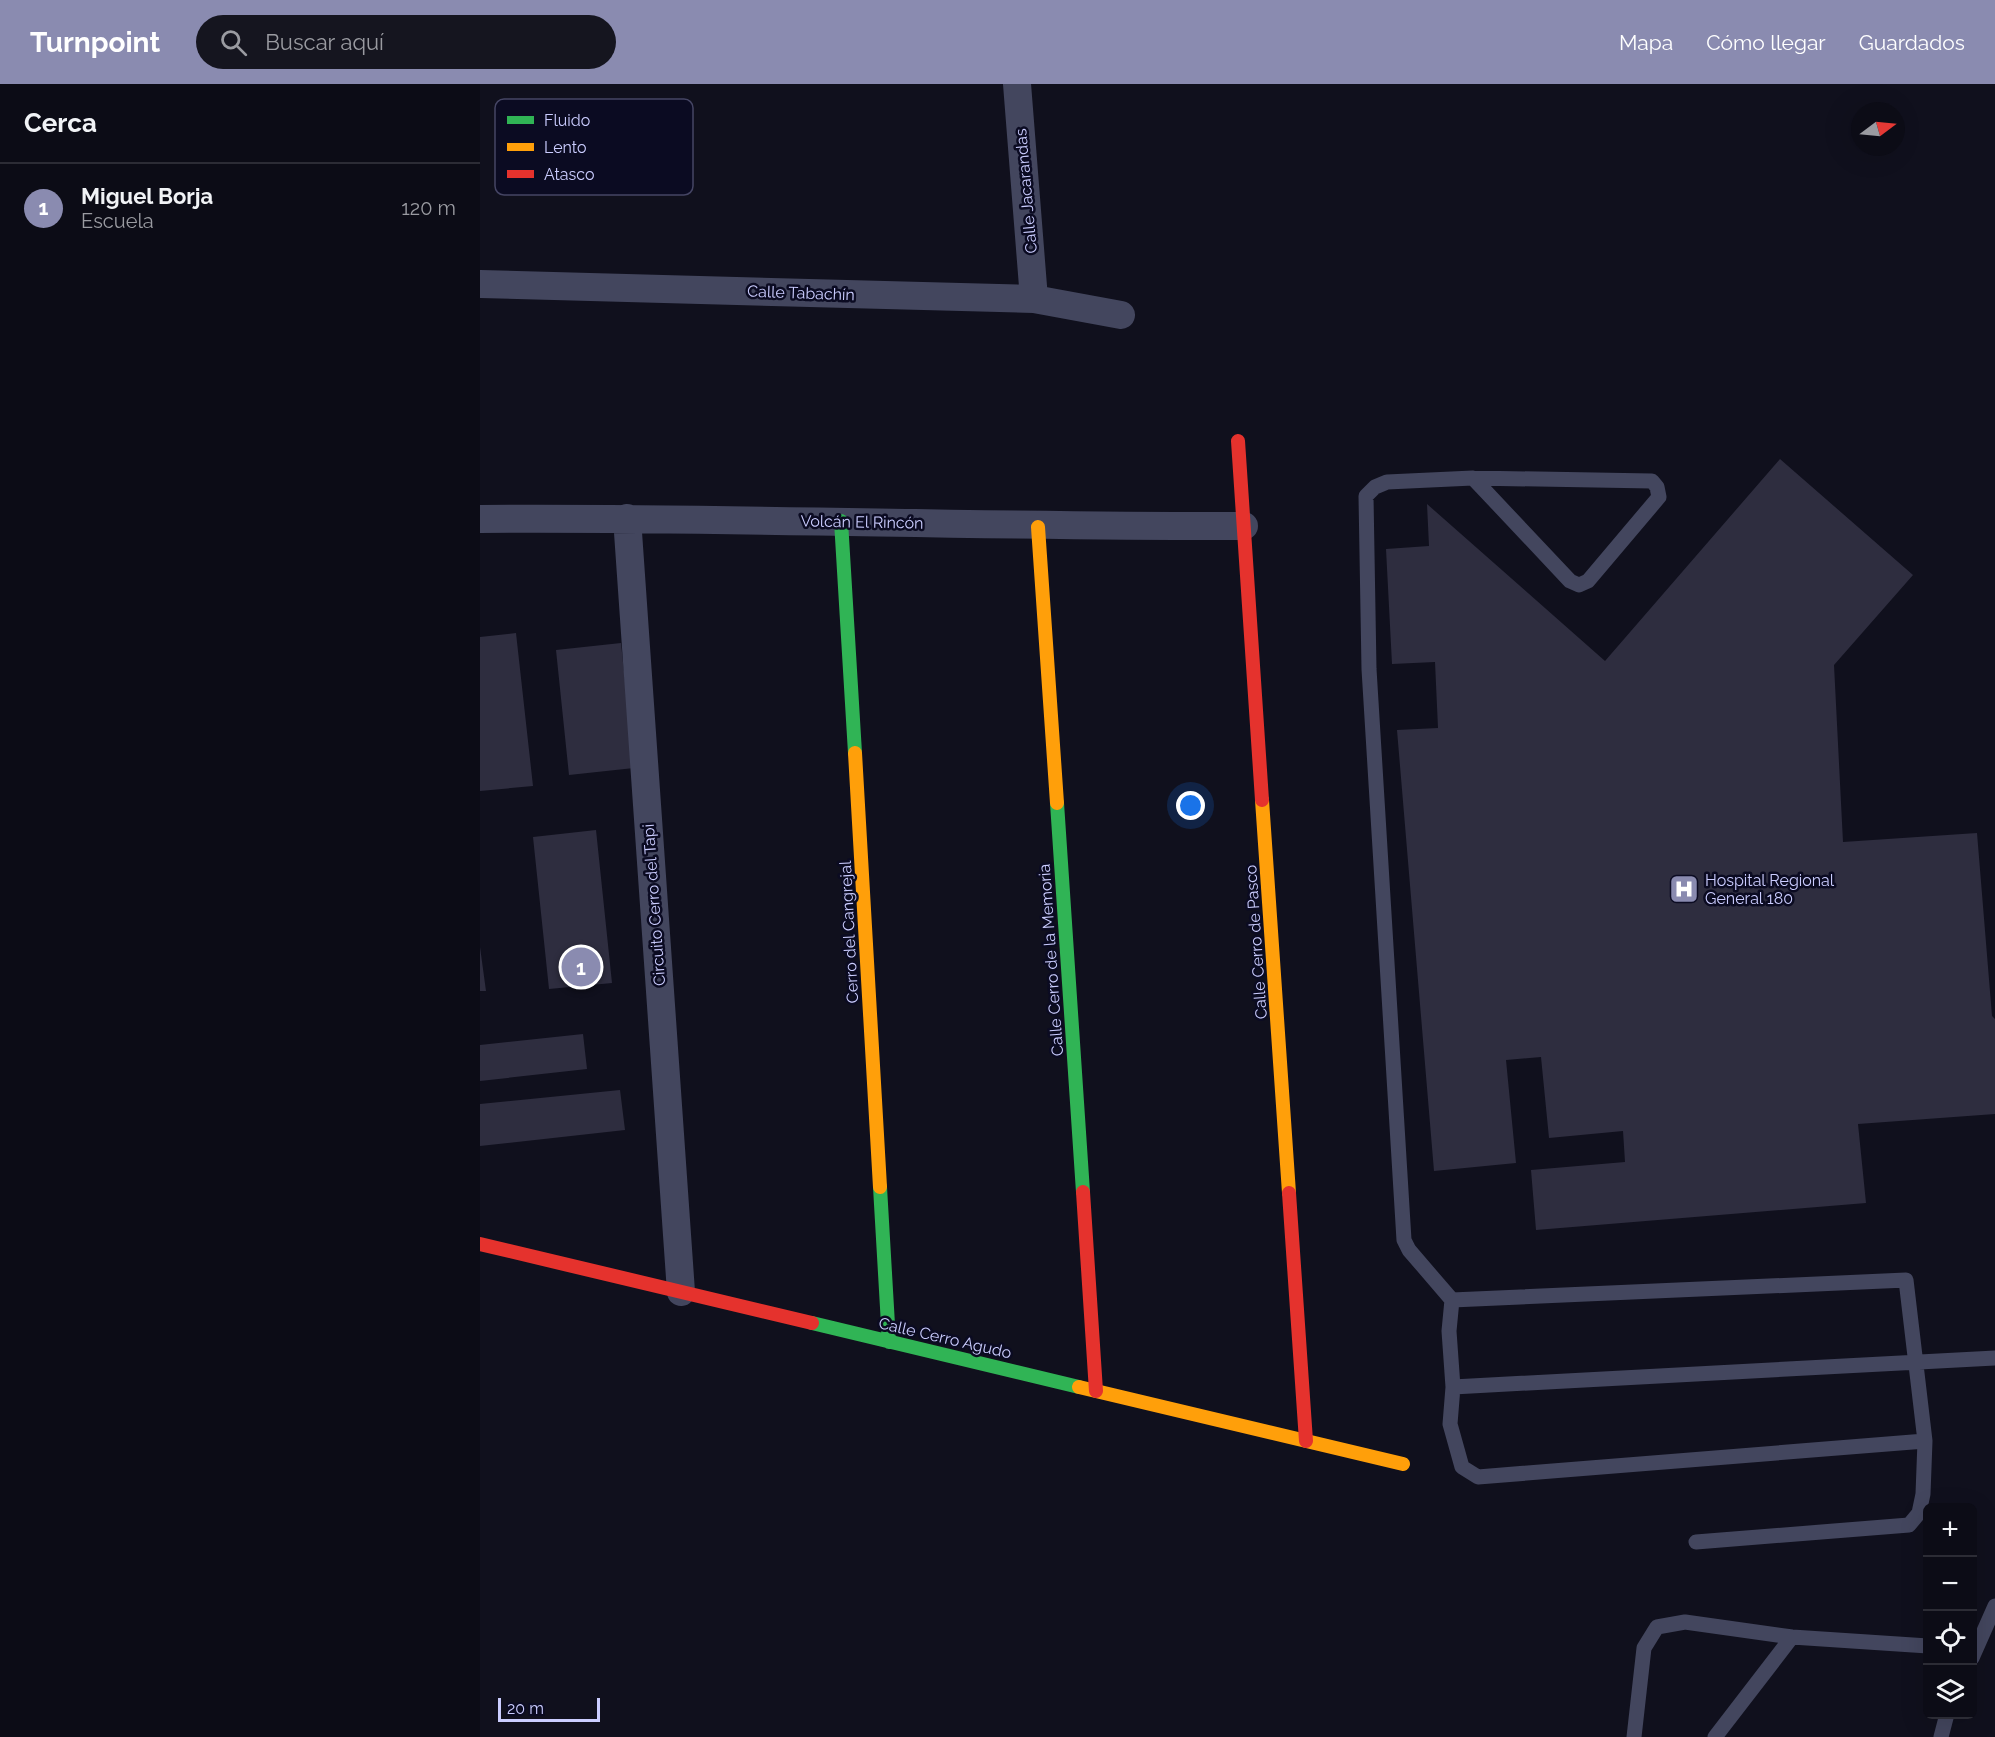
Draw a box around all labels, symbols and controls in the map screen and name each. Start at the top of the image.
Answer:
search box [196,15,616,69]
text: Turnpoint [30,26,160,59]
icon: search [217,26,250,59]
text: Buscar aquí [265,29,384,55]
text: Mapa [1619,30,1673,55]
text: Cómo llegar [1706,30,1826,55]
text: Guardados [1859,30,1965,55]
legend [495,99,693,195]
north arrow [1851,102,1905,156]
text: Cerca [24,108,97,138]
text: Fluido [544,111,590,130]
street label: Calle Jacarandas [1011,128,1041,254]
text: Lento [544,138,587,157]
text: Atasco [544,165,595,184]
text: Miguel Borja [81,183,213,209]
text: 1 [39,196,48,220]
text: 120 m [401,196,456,220]
text: Escuela [81,209,154,233]
street label: Calle Tabachín [747,282,855,304]
street label: Volcán El Rincón [800,511,924,533]
your location [1176,791,1205,820]
street label: Circuito Cerro del Tapi [639,823,669,987]
street label: Cerro del Cangrejal [836,860,862,1004]
street label: Calle Cerro de la Memoria [1035,863,1067,1057]
street label: Calle Cerro de Pasco [1241,864,1271,1020]
place label: Hospital Regional General 180 [1705,871,1835,908]
hospital icon: Hospital Regional General 180 [1668,873,1700,905]
pin: 1 [562,944,600,990]
street label: Calle Cerro Agudo [877,1313,1013,1363]
map controls [1923,1503,1977,1719]
button: + [1923,1503,1977,1557]
button: − [1923,1557,1977,1611]
button: locate [1923,1611,1977,1665]
button: layers [1923,1665,1977,1719]
scale bar [498,1695,600,1722]
text: 20 m [507,1699,544,1718]

